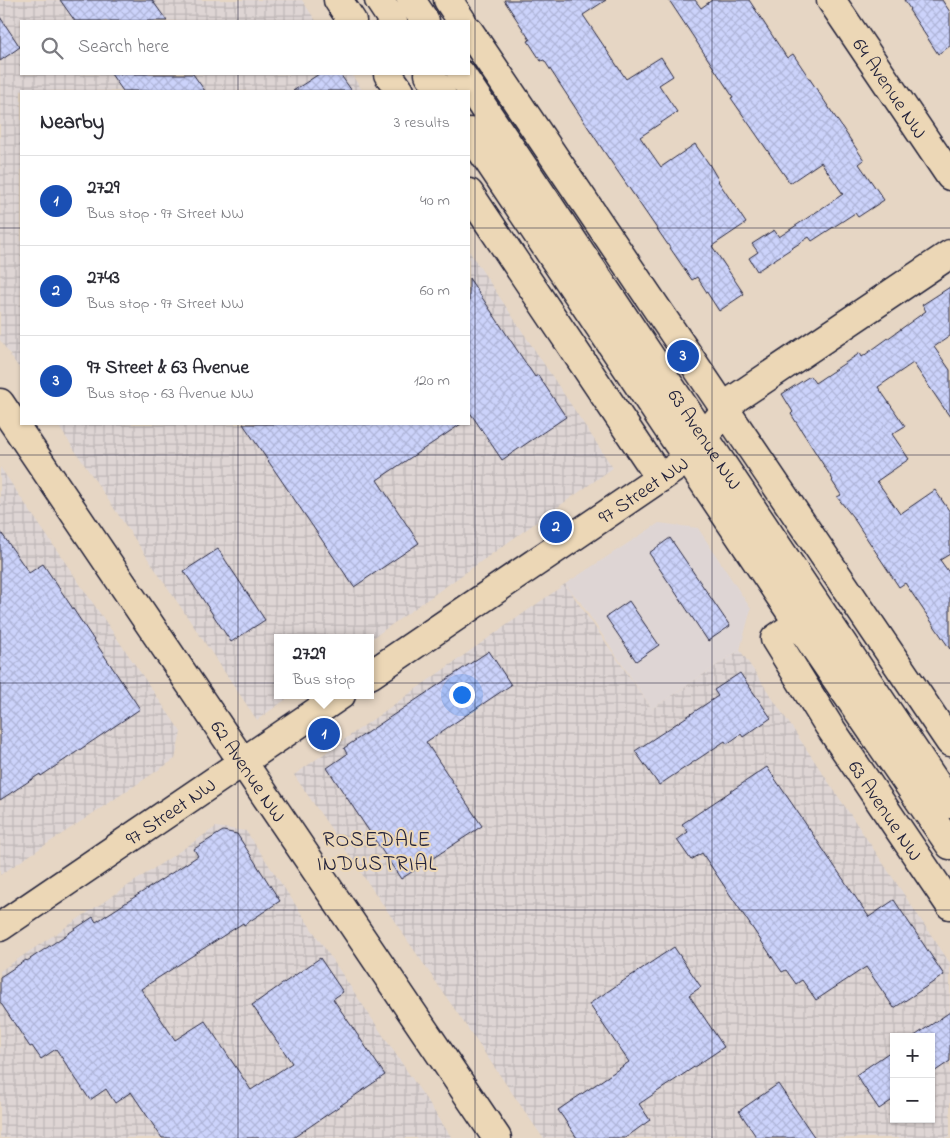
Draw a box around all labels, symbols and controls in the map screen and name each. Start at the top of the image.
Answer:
search box [20,20,470,75]
street label: 64 Avenue NW [844,33,933,145]
icon: search [38,34,66,62]
text: Search here [78,34,169,61]
text: Nearby [40,108,104,138]
text: 3 results [394,111,450,135]
text: 2729 [87,175,119,202]
text: 1 [53,189,59,213]
text: 40 m [420,189,450,213]
text: Bus stop · 97 Street NW [87,202,244,226]
text: 2743 [87,265,120,292]
text: 2 [52,279,60,303]
text: 60 m [420,279,450,303]
text: Bus stop · 97 Street NW [87,292,244,316]
pin: 3 [667,337,699,375]
text: 97 Street & 63 Avenue [87,355,249,382]
text: 3 [53,369,59,393]
text: 120 m [414,369,450,393]
text: Bus stop · 63 Avenue NW [87,382,254,406]
street label: 63 Avenue NW [659,384,748,496]
street label: 97 Street NW [593,451,695,533]
pin: 2 [540,508,572,546]
popup [274,634,374,699]
text: 2729 [293,641,325,668]
text: Bus stop [293,668,355,692]
your location [449,682,475,708]
street label: 62 Avenue NW [202,715,292,829]
pin: 1 [308,715,340,753]
street label: 63 Avenue NW [839,755,928,868]
street label: 97 Street NW [121,772,223,854]
district label: ROSEDALE INDUSTRIAL [317,826,437,880]
map controls [890,1033,935,1123]
button: + [890,1033,935,1078]
button: − [890,1078,935,1123]

